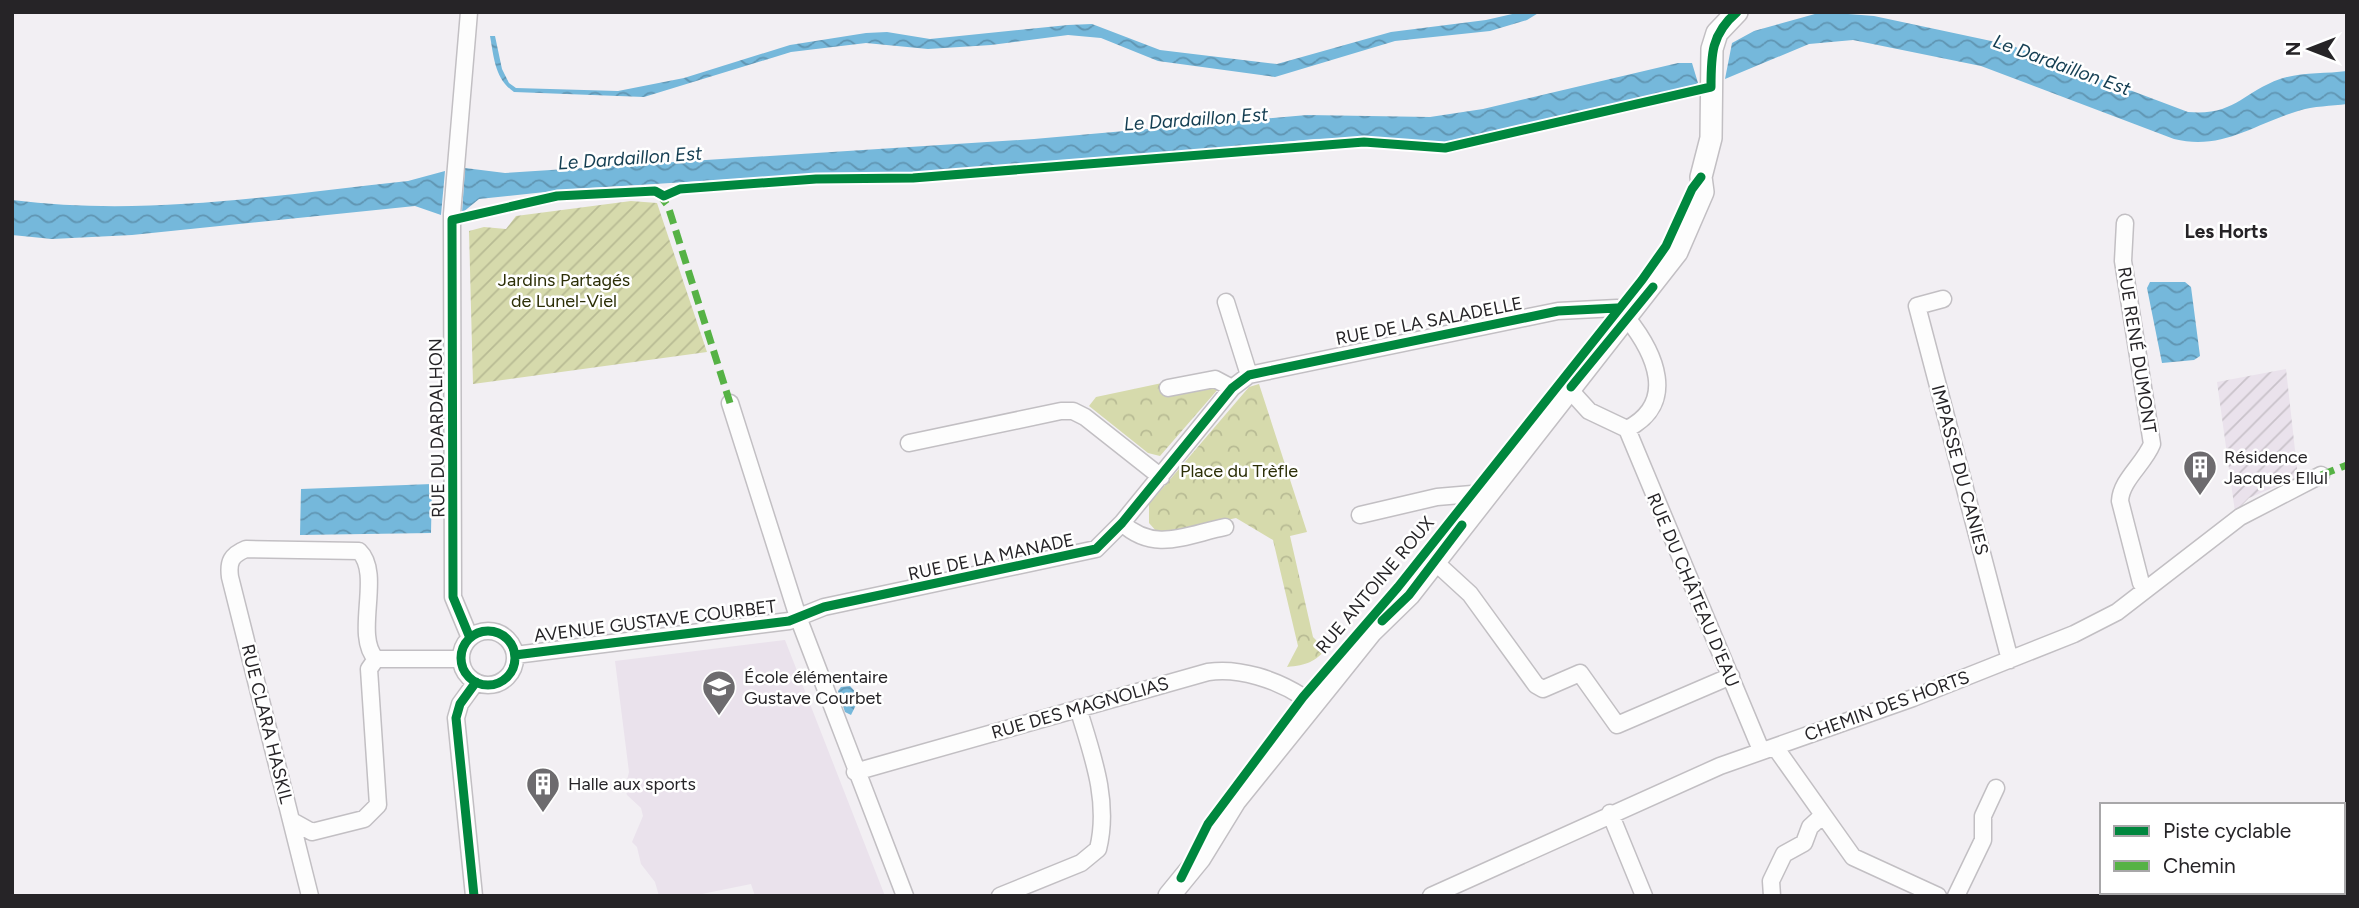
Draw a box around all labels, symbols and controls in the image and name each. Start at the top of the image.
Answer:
north arrow [2275,14,2345,84]
water label: Le Dardaillon Est [1990,29,2135,101]
text: N [2282,42,2305,56]
water label: Le Dardaillon Est [1123,102,1270,136]
water label: Le Dardaillon Est [557,141,704,175]
district label: Les Horts [2184,220,2268,243]
street label: RUE RENÉ DUMONT [2113,265,2161,435]
park label: Jardins Partagés de Lunel-Viel [498,269,630,312]
street label: RUE DE LA SALADELLE [1334,292,1524,350]
street label: RUE DU DARDALHON [424,338,450,518]
street label: IMPASSE DU CANIES [1927,383,1993,557]
place label: Résidence Jacques Ellul [2224,446,2328,489]
building icon: Résidence Jacques Ellul [2181,448,2219,497]
park label: Place du Trèfle [1180,460,1298,482]
street label: RUE DU CHÂTEAU D'EAU [1642,490,1744,690]
street label: RUE ANTOINE ROUX [1311,512,1439,658]
street label: RUE DE LA MANADE [906,529,1076,585]
street label: AVENUE GUSTAVE COURBET [533,595,777,647]
street label: RUE CLARA HASKIL [237,642,298,807]
place label: École élémentaire Gustave Courbet [744,666,888,709]
street label: CHEMIN DES HORTS [1802,666,1972,746]
school or university icon: École élémentaire Gustave Courbet [700,668,738,717]
street label: RUE DES MAGNOLIAS [989,672,1171,744]
building icon: Halle aux sports [524,765,562,814]
place label: Halle aux sports [568,773,696,795]
legend [2100,803,2345,894]
text: Piste cyclable [2163,818,2291,843]
text: Chemin [2163,853,2236,878]

